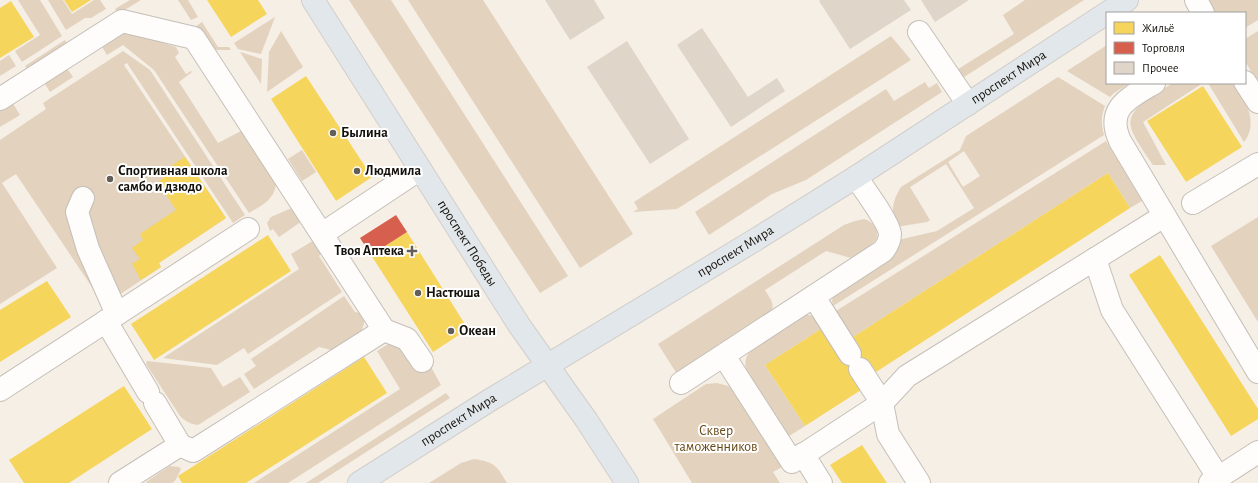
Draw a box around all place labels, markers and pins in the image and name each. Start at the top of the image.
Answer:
place label: Былина [341,126,388,140]
marker: Былина [328,128,338,138]
place label: Спортивная школа самбо и дзюдо [118,164,228,194]
place label: Людмила [365,164,421,178]
marker: Людмила [352,166,362,176]
marker: Спортивная школа самбо и дзюдо [105,174,115,184]
place label: Твоя Аптека [334,244,404,258]
marker: Твоя Аптека [407,246,417,256]
place label: Настюша [426,286,481,300]
marker: Настюша [413,288,423,298]
place label: Океан [459,324,496,338]
marker: Океан [446,326,456,336]

